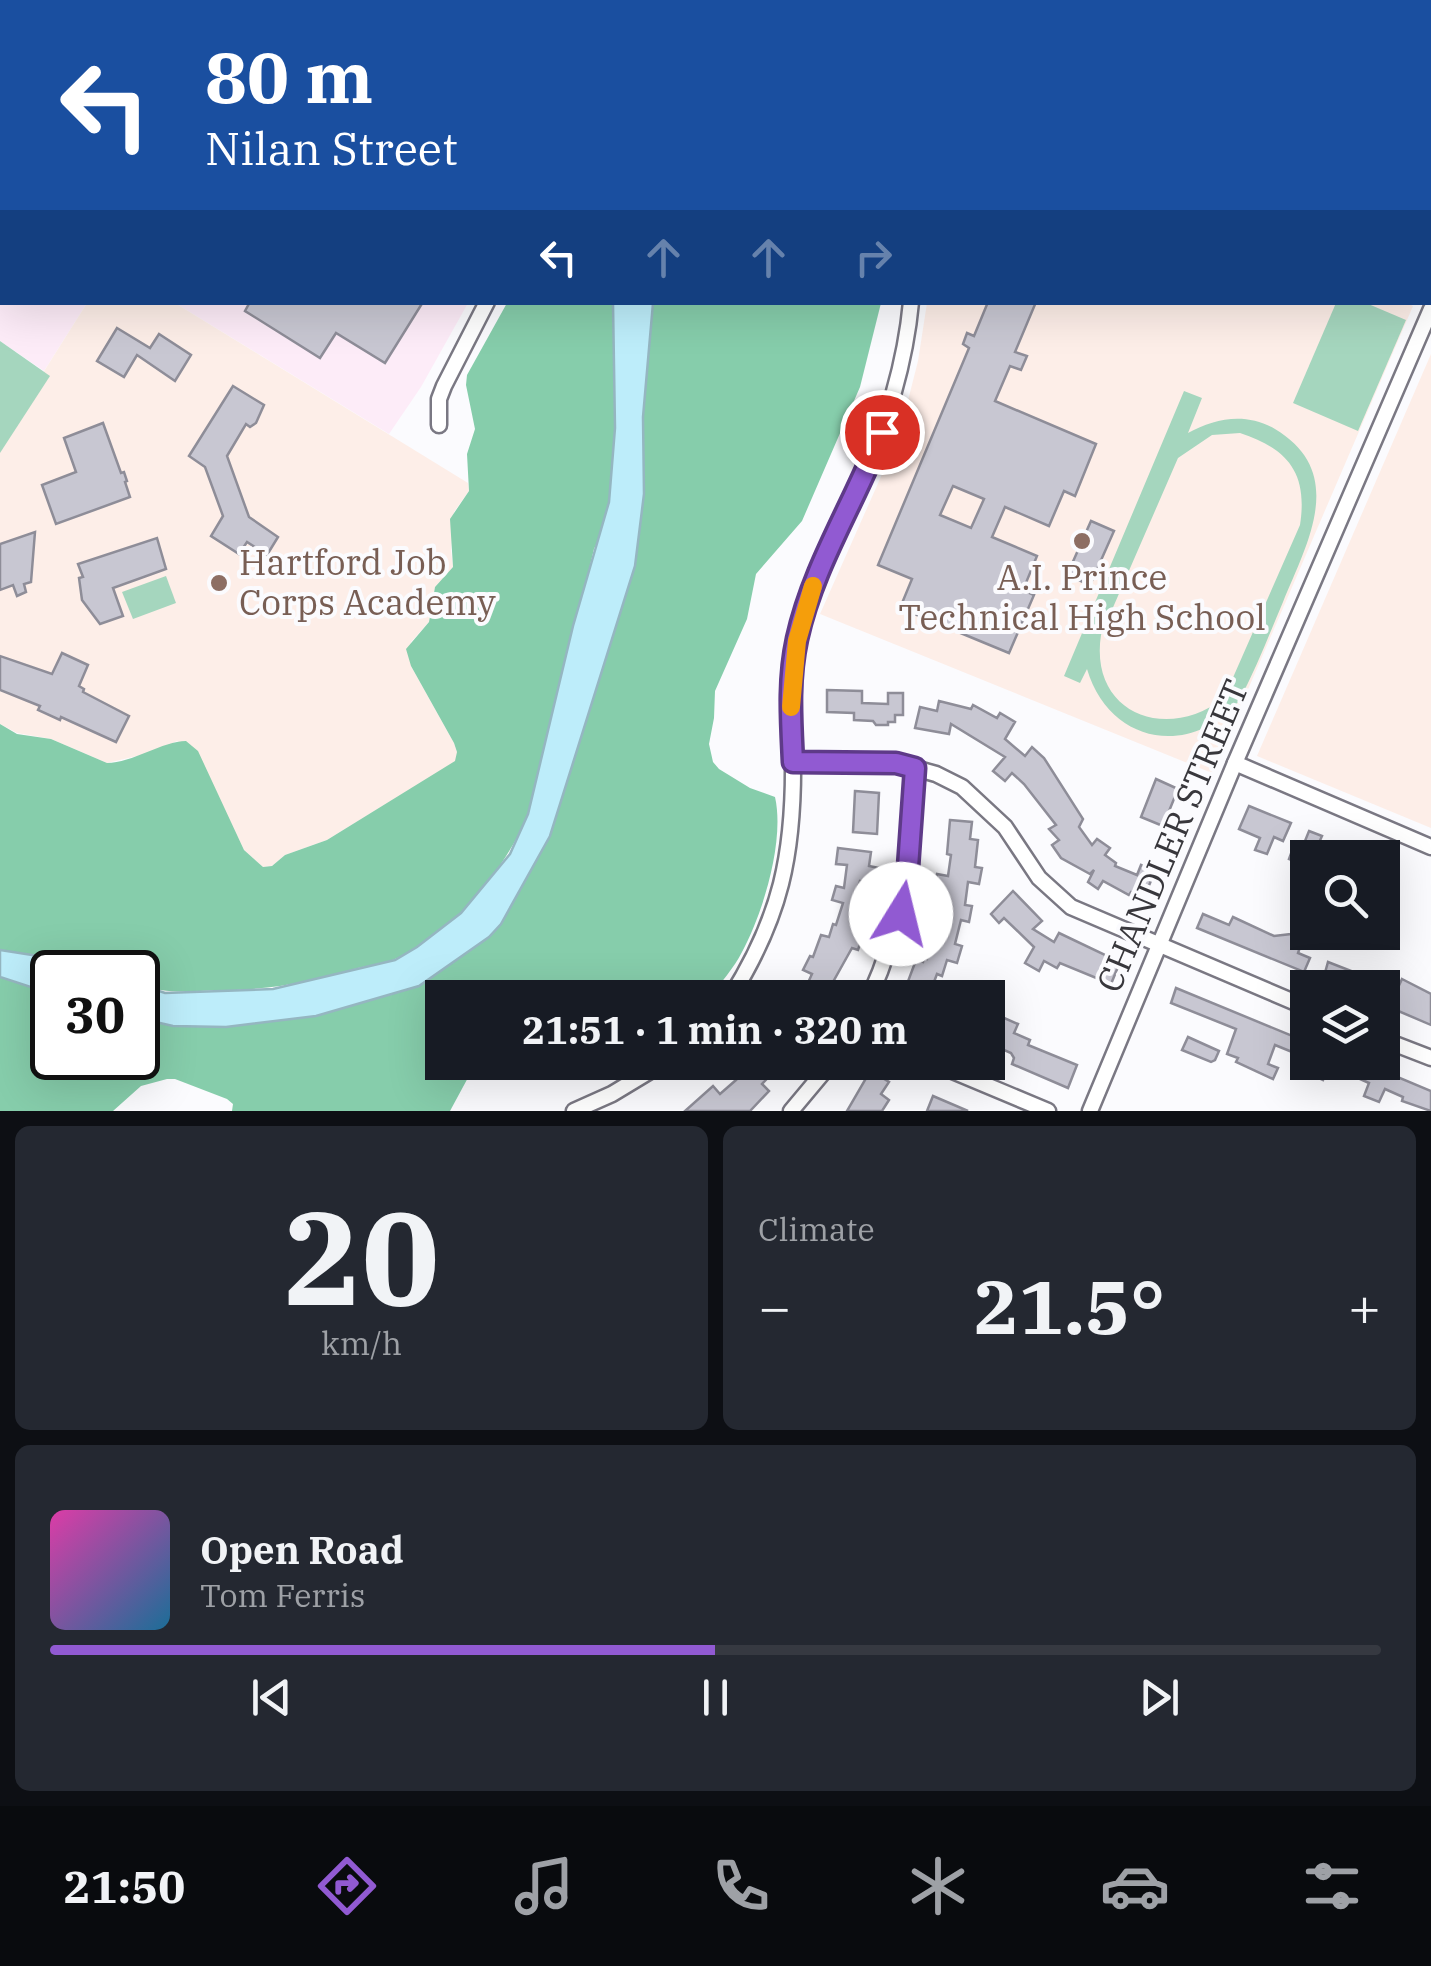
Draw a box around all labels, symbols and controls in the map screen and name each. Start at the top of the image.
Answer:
text: 80 m [205,31,373,122]
icon: left [40,40,170,170]
text: Nilan Street [205,119,458,177]
icon: left [531,230,586,285]
icon: ahead [636,230,691,285]
icon: ahead [741,230,796,285]
icon: right [846,230,901,285]
pin [840,390,925,475]
icon: arrive [855,405,910,460]
marker: A.I. Prince Technical High School [1071,530,1093,552]
place label: Hartford Job Corps Academy [239,539,496,625]
place label: A.I. Prince Technical High School [898,554,1266,640]
marker: Hartford Job Corps Academy [208,572,230,594]
street label: CHANDLER STREET [1085,672,1259,999]
map controls [1290,840,1400,1080]
button: search [1290,840,1400,950]
position arrow [849,862,953,966]
speed limit sign: 30 [30,950,160,1080]
button: layers [1290,970,1400,1080]
text: 21:51 · 1 min · 320 m [522,1005,908,1054]
text: 20 [283,1172,440,1341]
text: Climate [758,1208,875,1250]
text: 21.5° [974,1257,1165,1355]
text: − [758,1271,791,1342]
text: + [1348,1271,1381,1342]
text: km/h [321,1322,402,1364]
text: Open Road [200,1525,404,1574]
text: Tom Ferris [200,1574,365,1616]
icon: previous [244,1670,299,1725]
icon: pause [688,1670,743,1725]
icon: next [1132,1670,1187,1725]
icon: directions [312,1851,382,1921]
icon: music [509,1851,579,1921]
icon: phone [706,1851,776,1921]
icon: climate [903,1851,973,1921]
icon: car [1100,1851,1170,1921]
icon: filters [1297,1851,1367,1921]
text: 21:50 [64,1857,185,1915]

